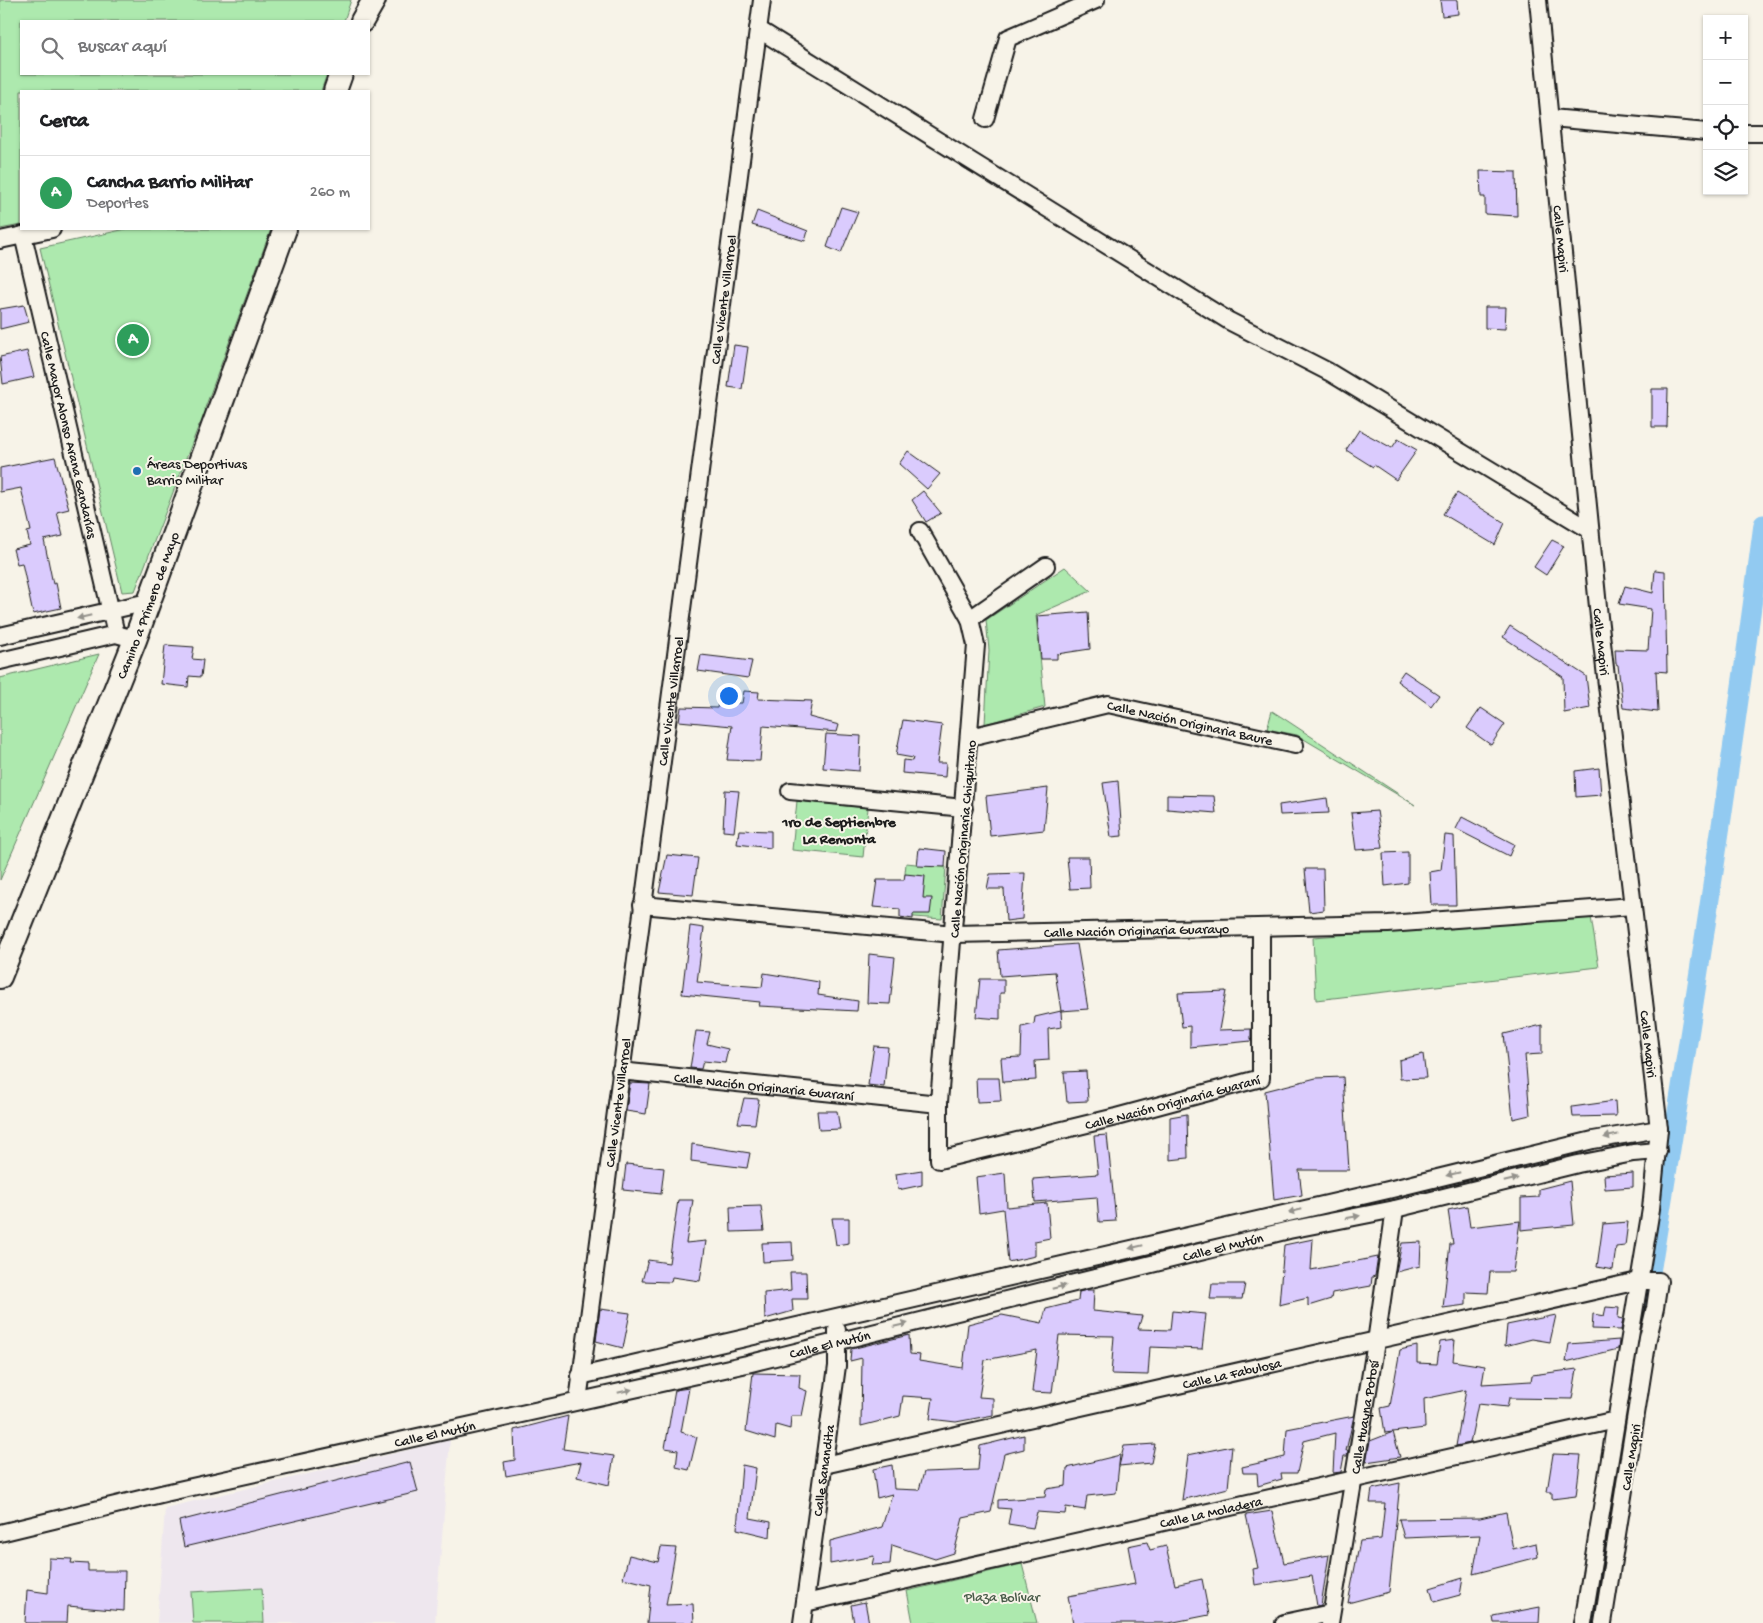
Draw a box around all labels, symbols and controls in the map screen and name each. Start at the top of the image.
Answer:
map controls [1703,15,1748,195]
button: + [1703,15,1748,60]
search box [20,20,370,75]
icon: search [38,34,66,62]
text: Buscar aquí [78,36,167,59]
button: − [1703,60,1748,105]
button: locate [1703,105,1748,150]
text: Cerca [40,110,88,135]
button: layers [1703,150,1748,195]
text: Cancha Barrio Militar [87,172,251,195]
text: A [51,184,61,203]
text: 260 m [310,184,350,203]
text: Deportes [87,195,148,214]
street label: Calle Mapiri [1547,205,1571,274]
street label: Calle Vicente Villarroel [708,234,742,365]
pin: A [117,321,149,359]
street label: Calle Mayor Alonso Arana Gandarías [35,330,100,541]
place label: Áreas Deportivas Barrio Militar [146,457,248,490]
marker: Áreas Deportivas Barrio Militar [131,465,143,477]
street label: Camino a Primero de Mayo [114,530,185,682]
street label: Calle Mapiri [1587,608,1612,677]
one-way arrow [76,613,91,621]
street label: Calle Vicente Villarroel [656,636,689,767]
your location [716,683,742,709]
street label: Calle Nación Originaria Baure [1105,698,1275,751]
street label: Calle Nación Originaria Chiquitano [947,740,982,939]
district label: 1ro de Septiembre La Remonta [781,814,897,849]
street label: Calle Nación Originaria Guarayo [1044,922,1229,943]
street label: Calle Mapiri [1634,1010,1659,1079]
street label: Calle Vicente Villarroel [603,1037,637,1169]
street label: Calle Nación Originaria Guaraní [673,1071,856,1106]
street label: Calle Nación Originaria Guaraní [1084,1072,1264,1135]
one-way arrow [1603,1132,1618,1140]
one-way arrow [1445,1170,1460,1178]
one-way arrow [1504,1176,1519,1184]
one-way arrow [1287,1207,1302,1215]
one-way arrow [1345,1212,1361,1220]
street label: Calle El Mutún [1181,1231,1266,1267]
one-way arrow [1129,1243,1144,1251]
one-way arrow [1051,1283,1066,1291]
one-way arrow [893,1321,908,1329]
street label: Calle El Mutún [788,1328,873,1364]
street label: Calle La Fabulosa [1181,1356,1284,1395]
street label: Calle Huayna Potosí [1349,1358,1384,1475]
one-way arrow [618,1387,633,1395]
street label: Calle El Mutún [393,1418,478,1453]
street label: Calle Sanandita [811,1423,840,1518]
street label: Calle Mapiri [1619,1423,1646,1492]
street label: Calle La Moladera [1159,1494,1265,1534]
park label: Plaza Bolívar [963,1590,1041,1607]

